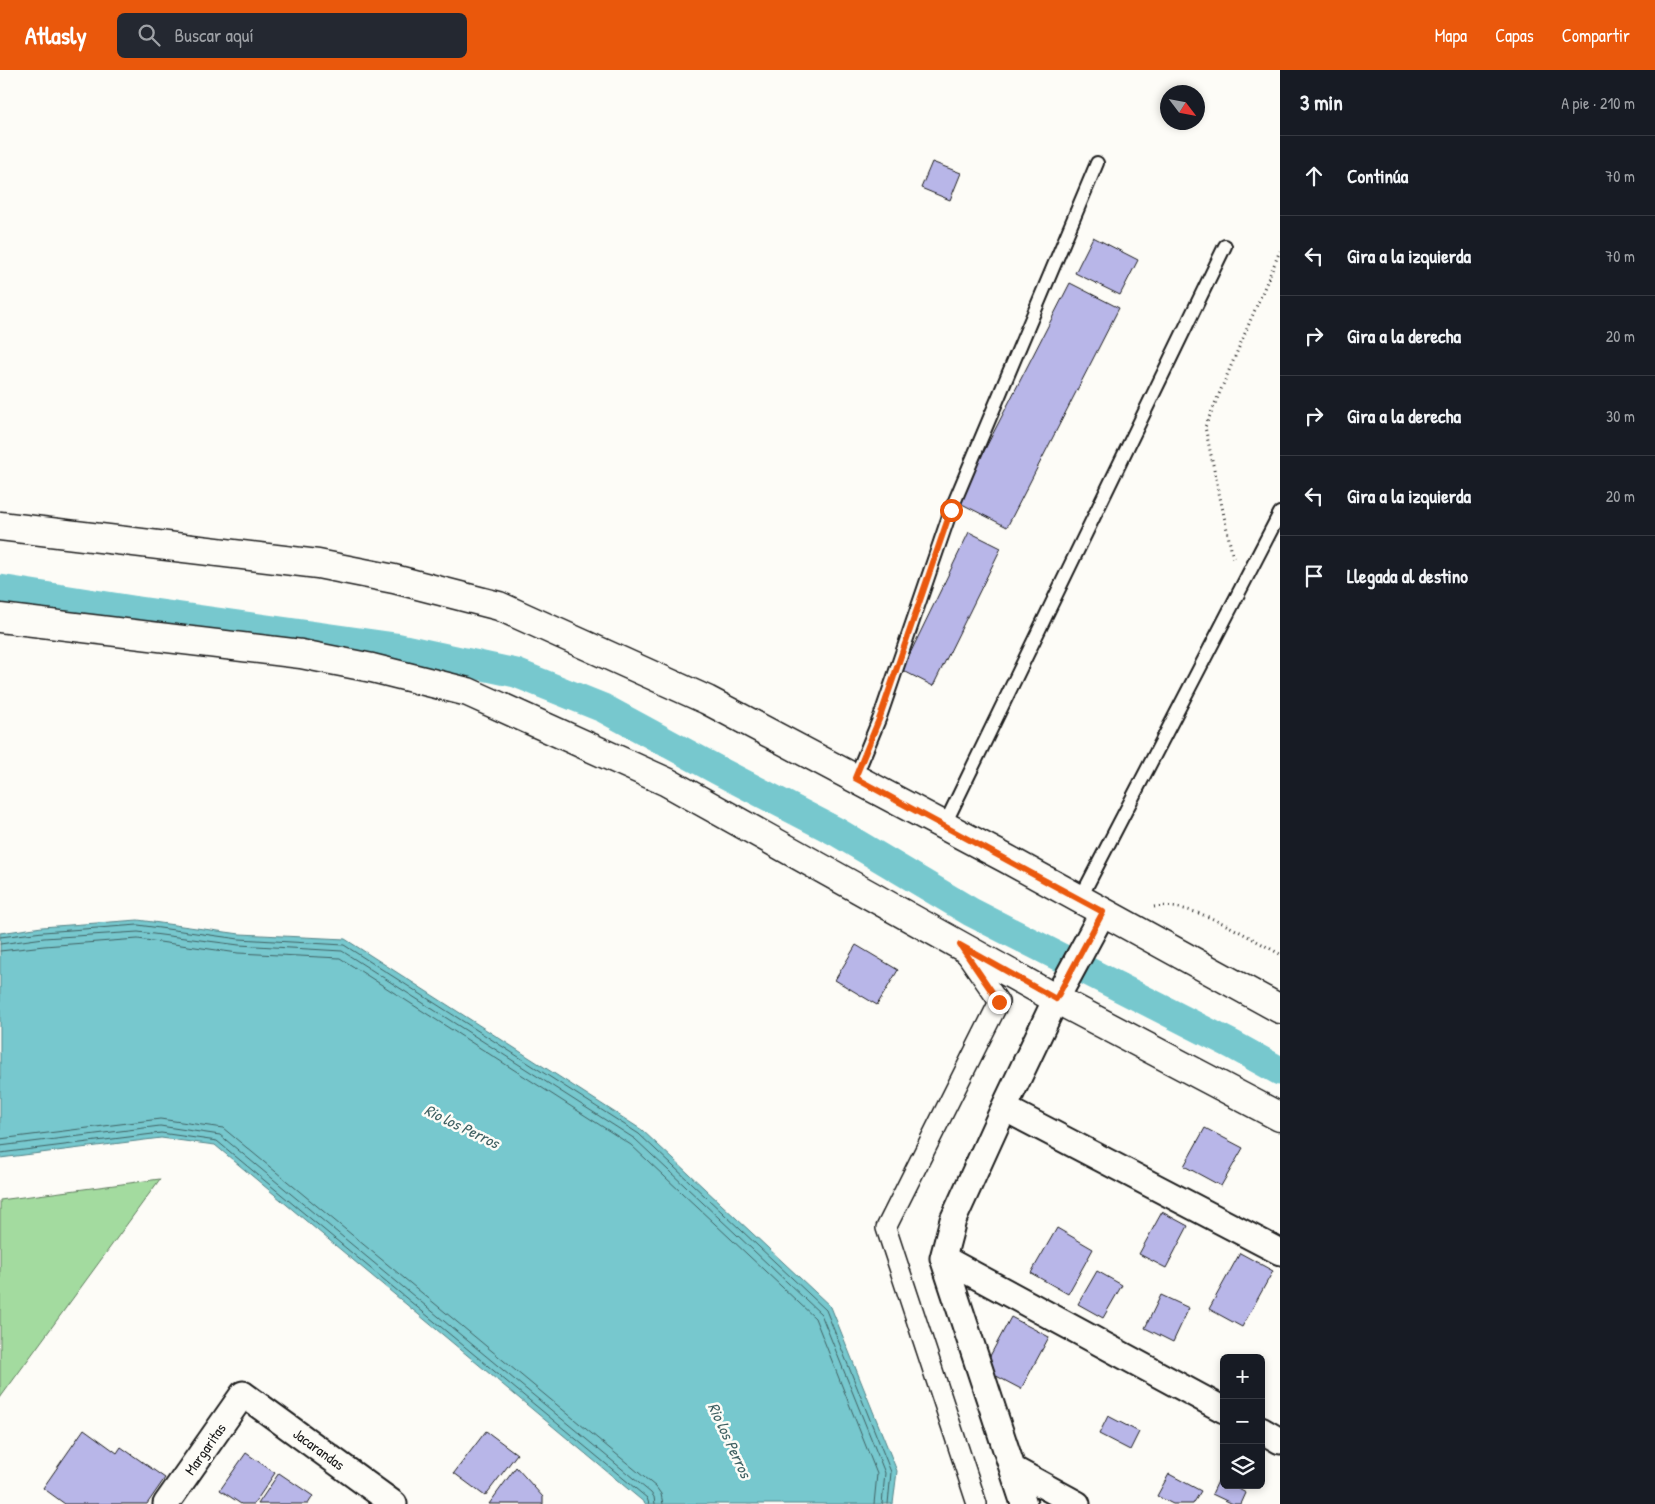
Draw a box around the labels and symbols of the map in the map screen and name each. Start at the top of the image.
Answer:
north arrow [1160,85,1205,130]
route start [940,499,963,522]
route end [988,991,1011,1014]
water label: Rio los Perros [421,1098,505,1154]
water label: Rio los Perros [703,1399,758,1483]
street label: Margaritas [179,1419,231,1479]
street label: Jacarandas [289,1423,349,1475]

